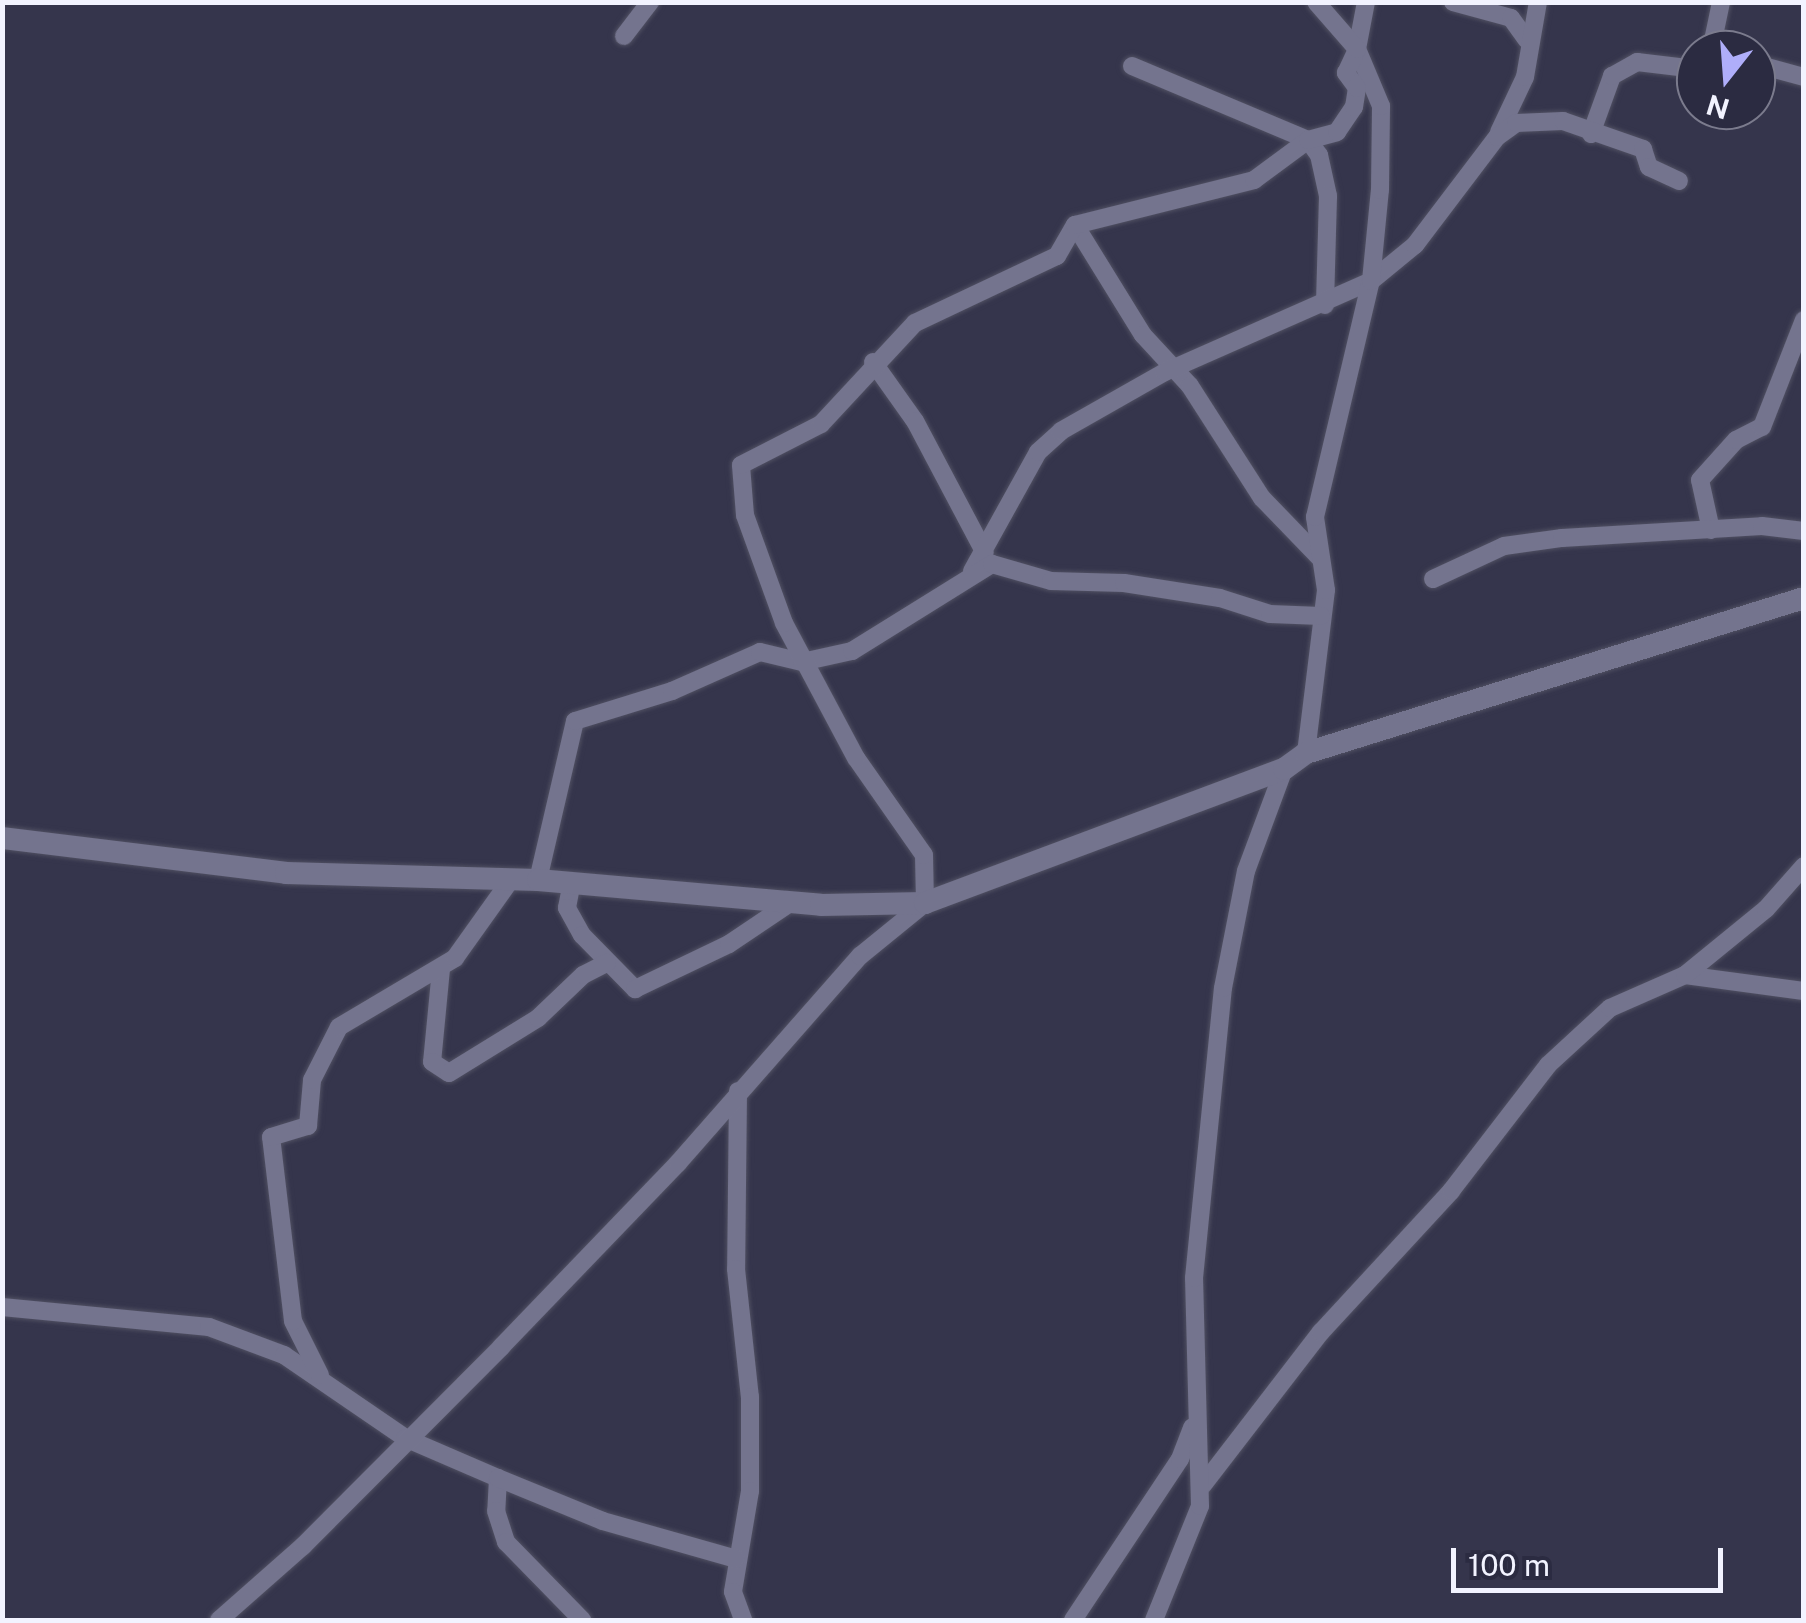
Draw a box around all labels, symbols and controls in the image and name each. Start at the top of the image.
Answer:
north arrow [1676,30,1776,130]
text: N [1702,88,1733,126]
scale bar [1456,1528,1728,1590]
text: 100 m [1468,1547,1550,1583]

